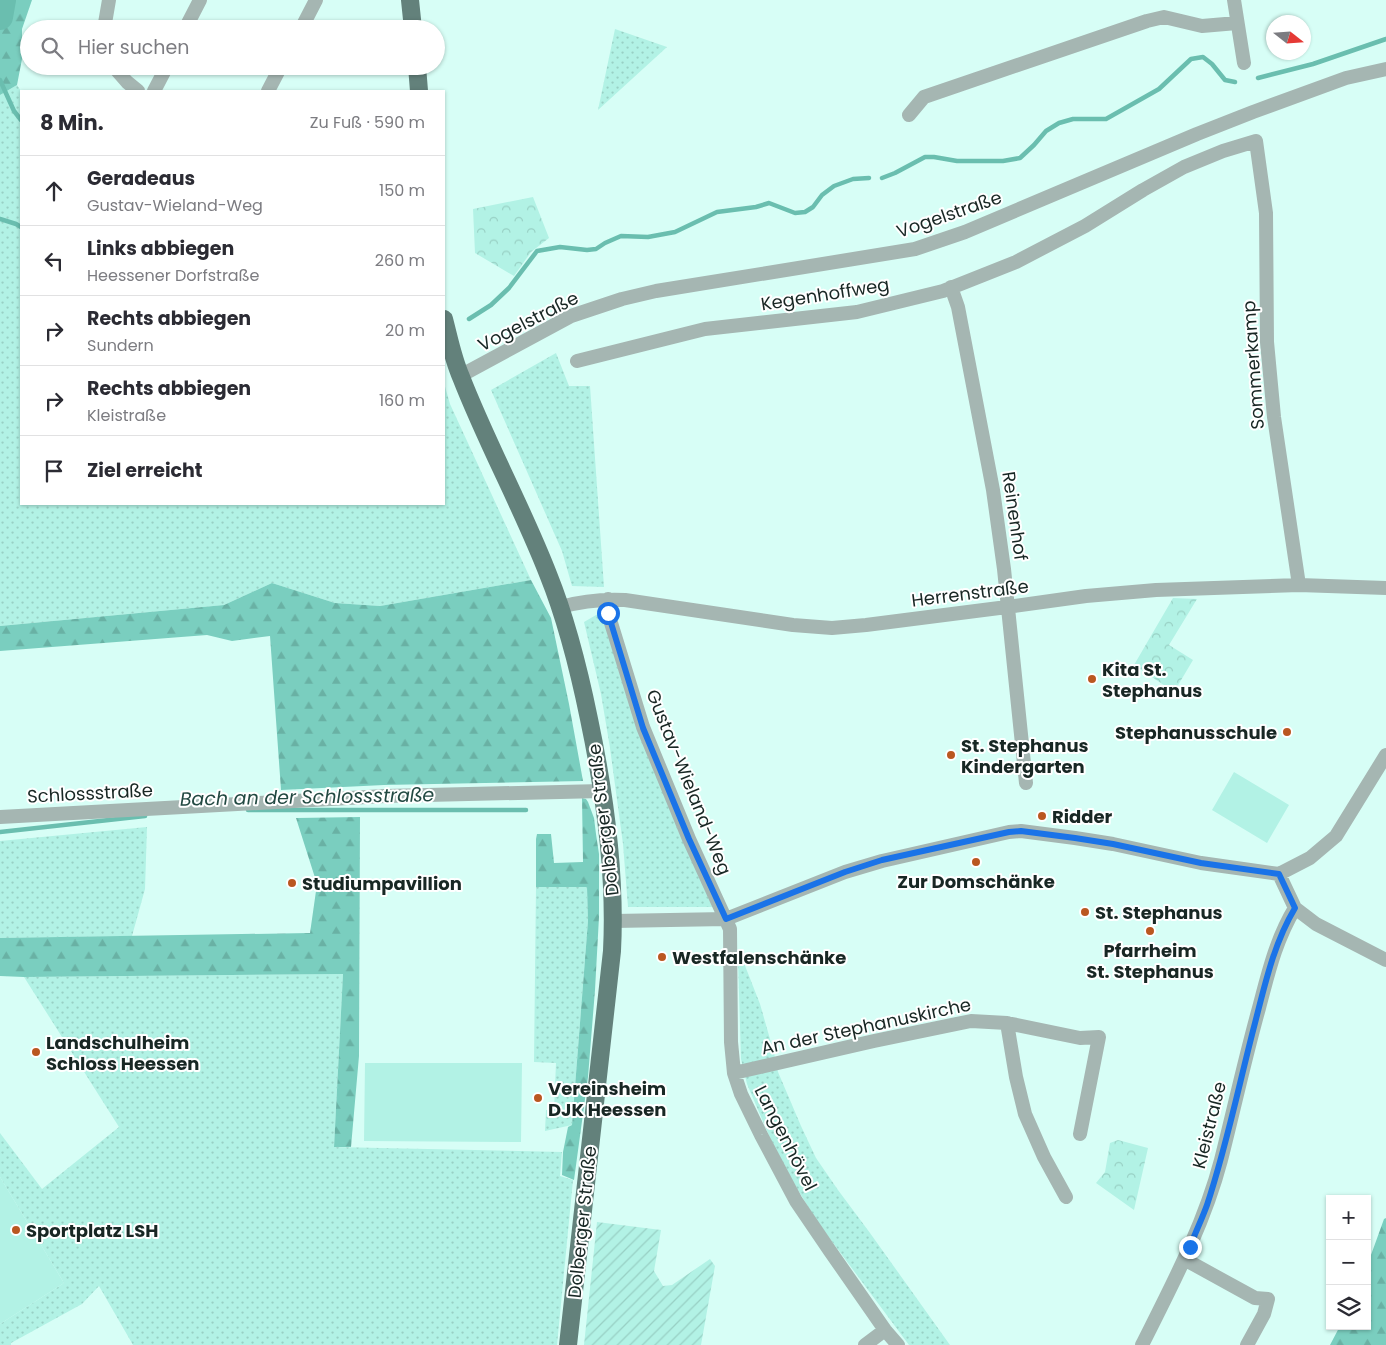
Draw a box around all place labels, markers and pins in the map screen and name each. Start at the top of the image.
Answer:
place label: Kita St. Stephanus [1102,657,1202,703]
marker: Kita St. Stephanus [1086,673,1098,685]
place label: Stephanusschule [1115,720,1277,745]
marker: Stephanusschule [1281,726,1293,738]
place label: St. Stephanus Kindergarten [961,733,1089,779]
marker: St. Stephanus Kindergarten [945,749,957,761]
place label: Ridder [1052,804,1113,829]
marker: Ridder [1036,810,1048,822]
marker: Zur Domschänke [970,856,982,868]
place label: Zur Domschänke [897,869,1055,894]
place label: Studiumpavillion [302,871,462,896]
marker: Studiumpavillion [286,877,298,889]
place label: St. Stephanus [1095,900,1223,925]
marker: St. Stephanus [1079,906,1091,918]
marker: Pfarrheim St. Stephanus [1144,925,1156,937]
place label: Pfarrheim St. Stephanus [1086,938,1214,984]
place label: Westfalenschänke [672,945,846,970]
marker: Westfalenschänke [656,951,668,963]
place label: Landschulheim Schloss Heessen [46,1030,199,1076]
marker: Landschulheim Schloss Heessen [30,1046,42,1058]
place label: Vereinsheim DJK Heessen [548,1076,667,1122]
marker: Vereinsheim DJK Heessen [532,1092,544,1104]
place label: Sportplatz LSH [26,1218,158,1243]
marker: Sportplatz LSH [10,1224,22,1236]

